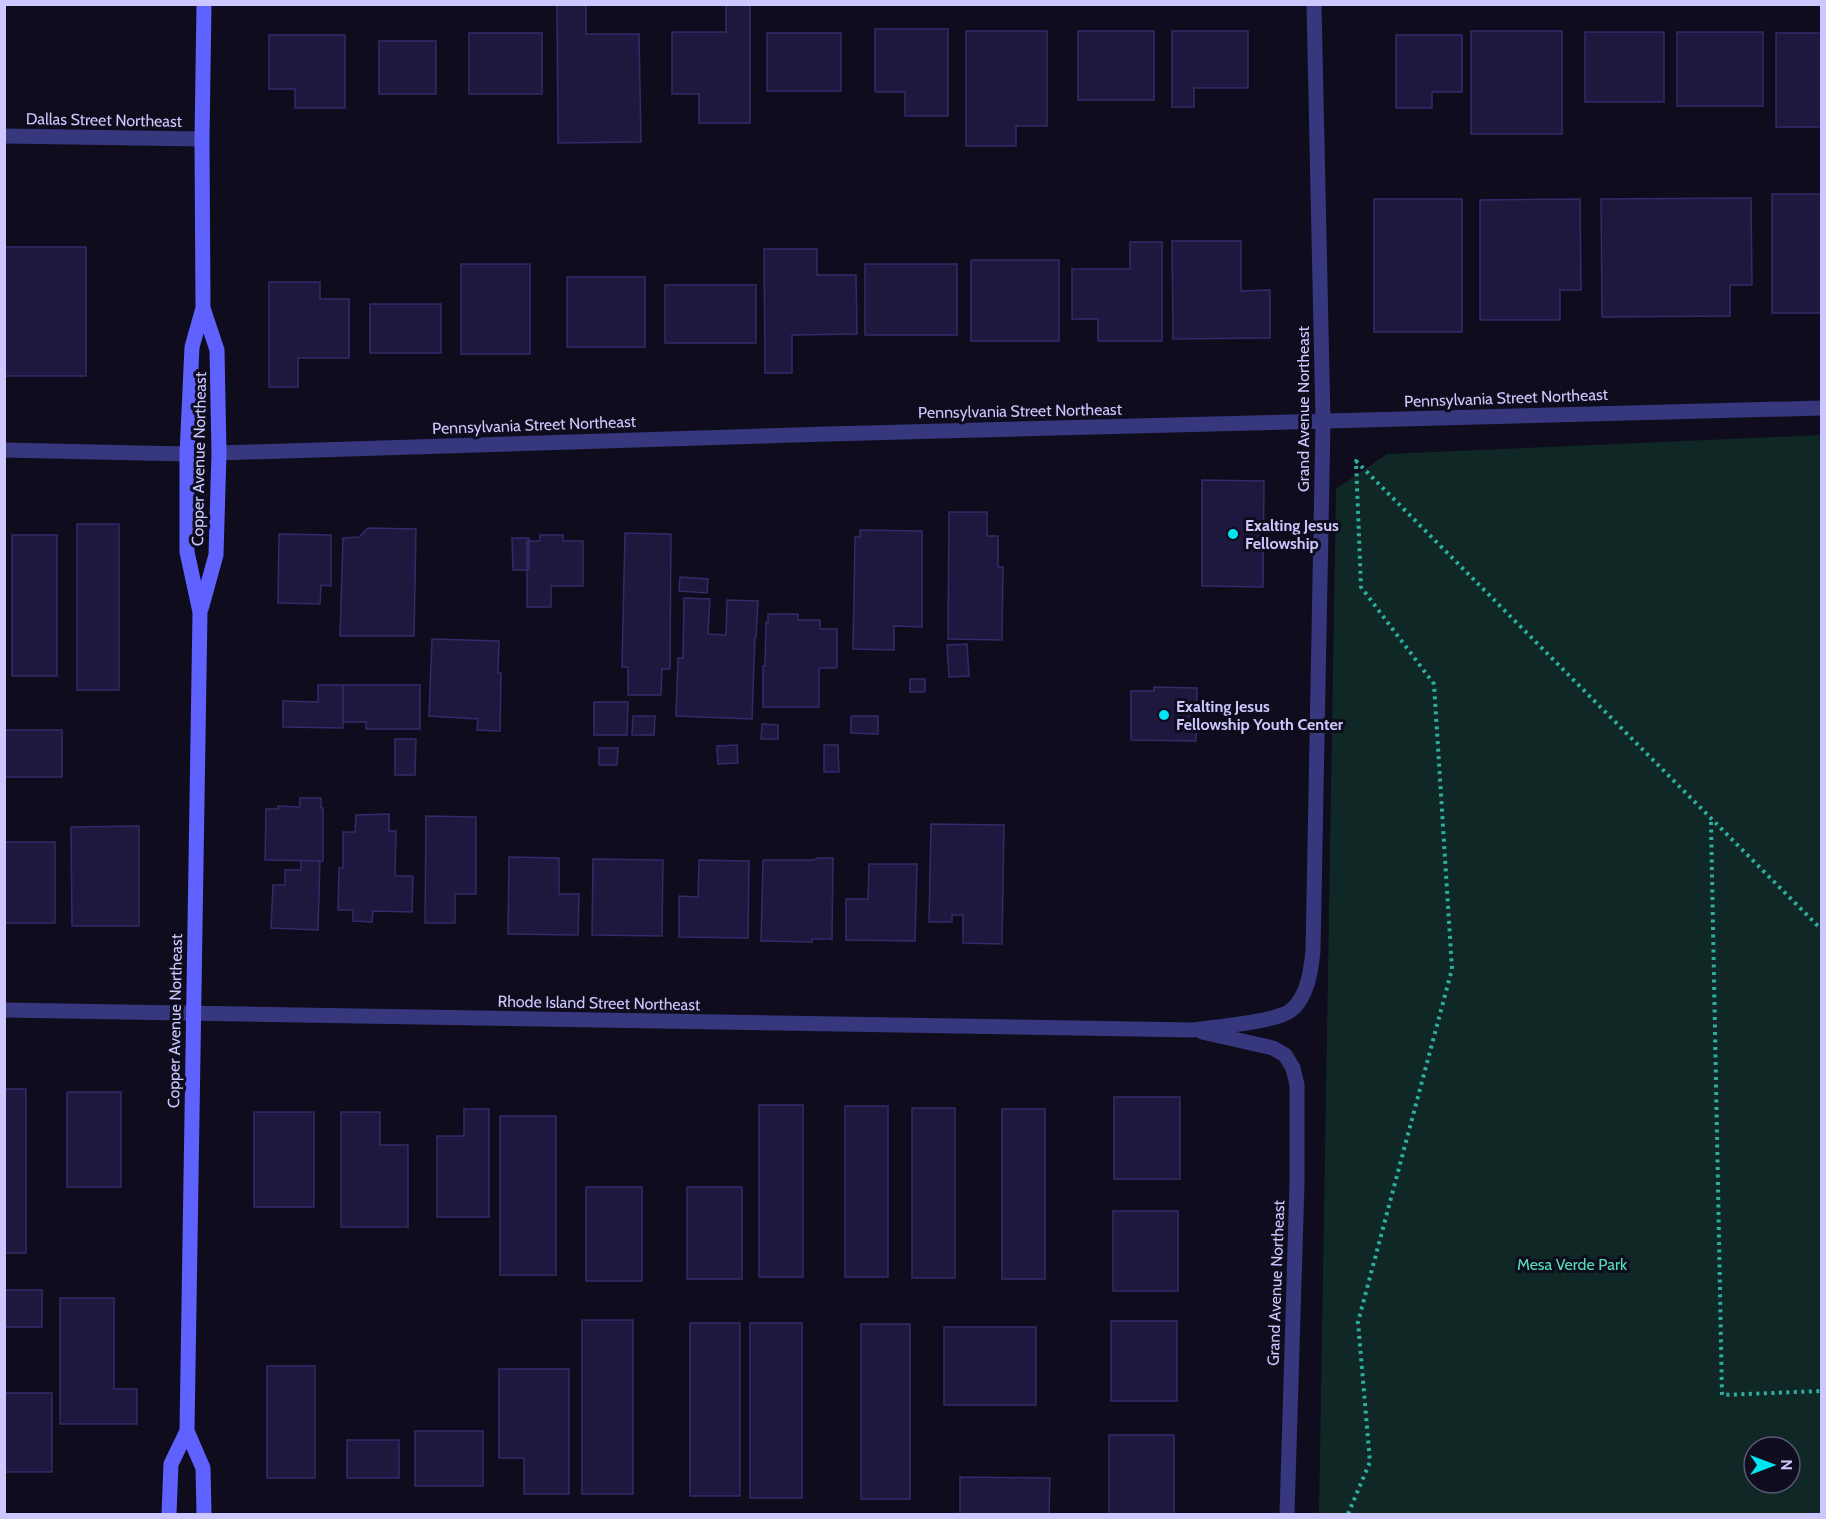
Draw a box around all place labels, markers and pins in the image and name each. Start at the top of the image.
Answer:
place label: Exalting Jesus Fellowship [1245,516,1339,553]
marker: Exalting Jesus Fellowship [1226,527,1240,541]
place label: Exalting Jesus Fellowship Youth Center [1176,697,1344,734]
marker: Exalting Jesus Fellowship Youth Center [1157,708,1171,722]

